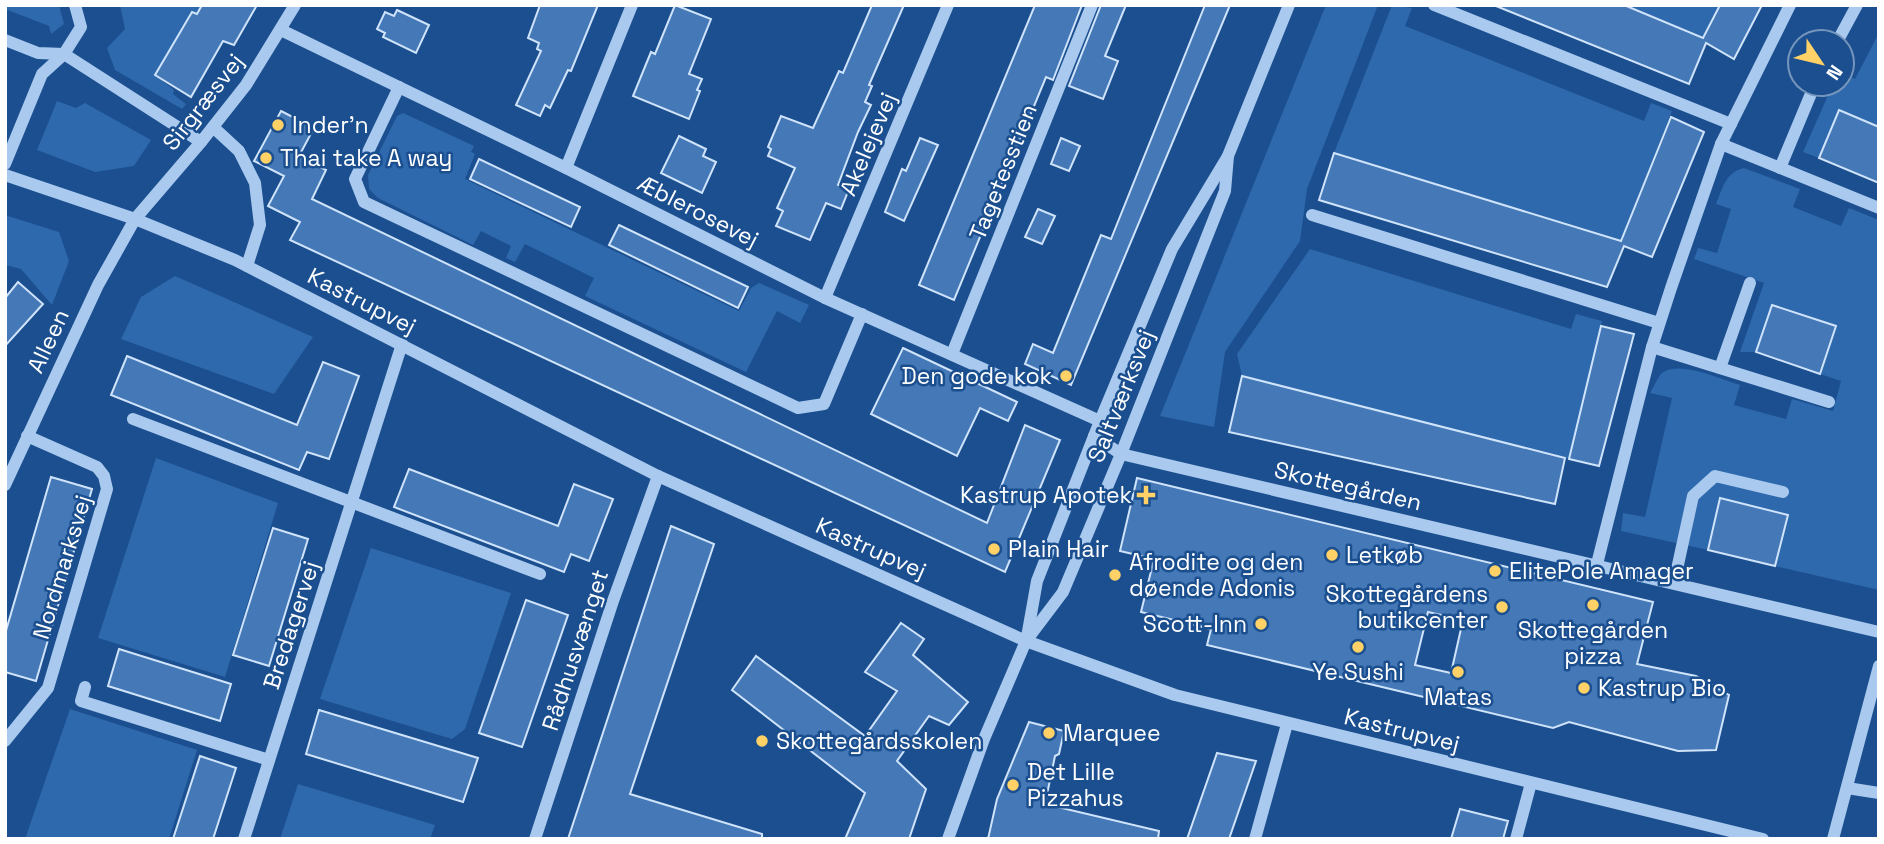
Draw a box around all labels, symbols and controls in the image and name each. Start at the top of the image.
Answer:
north arrow [1786,28,1856,98]
street label: Sirgræsvej [156,47,250,157]
text: N [1821,60,1848,85]
street label: Akelejevej [833,88,903,200]
street label: Tagetesstien [962,100,1044,244]
place label: Inder'n [292,110,369,140]
marker: Inder'n [270,117,286,133]
place label: Thai take A way [280,143,452,173]
marker: Thai take A way [258,150,274,166]
street label: Æblerosevej [632,168,764,254]
street label: Kastrupvej [303,261,421,341]
street label: Alleen [20,304,76,378]
street label: Saltværksvej [1081,325,1161,467]
place label: Den gode kok [901,361,1052,391]
marker: Den gode kok [1058,368,1074,384]
street label: Skottegården [1271,454,1425,518]
place label: Kastrup Apotek [960,480,1132,510]
marker: Kastrup Apotek [1138,487,1154,503]
street label: Nordmarksvej [26,491,98,643]
street label: Kastrupvej [811,510,931,586]
place label: Plain Hair [1008,534,1109,564]
place label: Letkøb [1346,540,1423,570]
marker: Plain Hair [986,541,1002,557]
place label: Afrodite og den døende Adonis [1129,547,1303,603]
marker: Letkøb [1324,547,1340,563]
place label: ElitePole Amager [1509,556,1694,586]
street label: Bredagervej [256,557,326,693]
marker: ElitePole Amager [1487,563,1503,579]
street label: Rådhusvænget [535,566,615,734]
marker: Afrodite og den døende Adonis [1107,567,1123,583]
place label: Skottegårdens butikcenter [1325,579,1488,635]
marker: Skottegården pizza [1585,597,1601,613]
marker: Skottegårdens butikcenter [1494,599,1510,615]
place label: Scott-Inn [1143,609,1247,639]
place label: Skottegården pizza [1518,615,1668,671]
marker: Scott-Inn [1253,616,1269,632]
marker: Ye Sushi [1350,639,1366,655]
place label: Ye Sushi [1312,657,1404,687]
marker: Matas [1450,664,1466,680]
place label: Kastrup Bio [1598,673,1726,703]
marker: Kastrup Bio [1576,680,1592,696]
place label: Matas [1424,682,1492,712]
street label: Kastrupvej [1341,701,1463,759]
place label: Marquee [1063,718,1161,748]
marker: Marquee [1041,725,1057,741]
place label: Skottegårdsskolen [776,726,982,756]
marker: Skottegårdsskolen [754,733,770,749]
place label: Det Lille Pizzahus [1027,757,1124,813]
marker: Det Lille Pizzahus [1005,777,1021,793]

